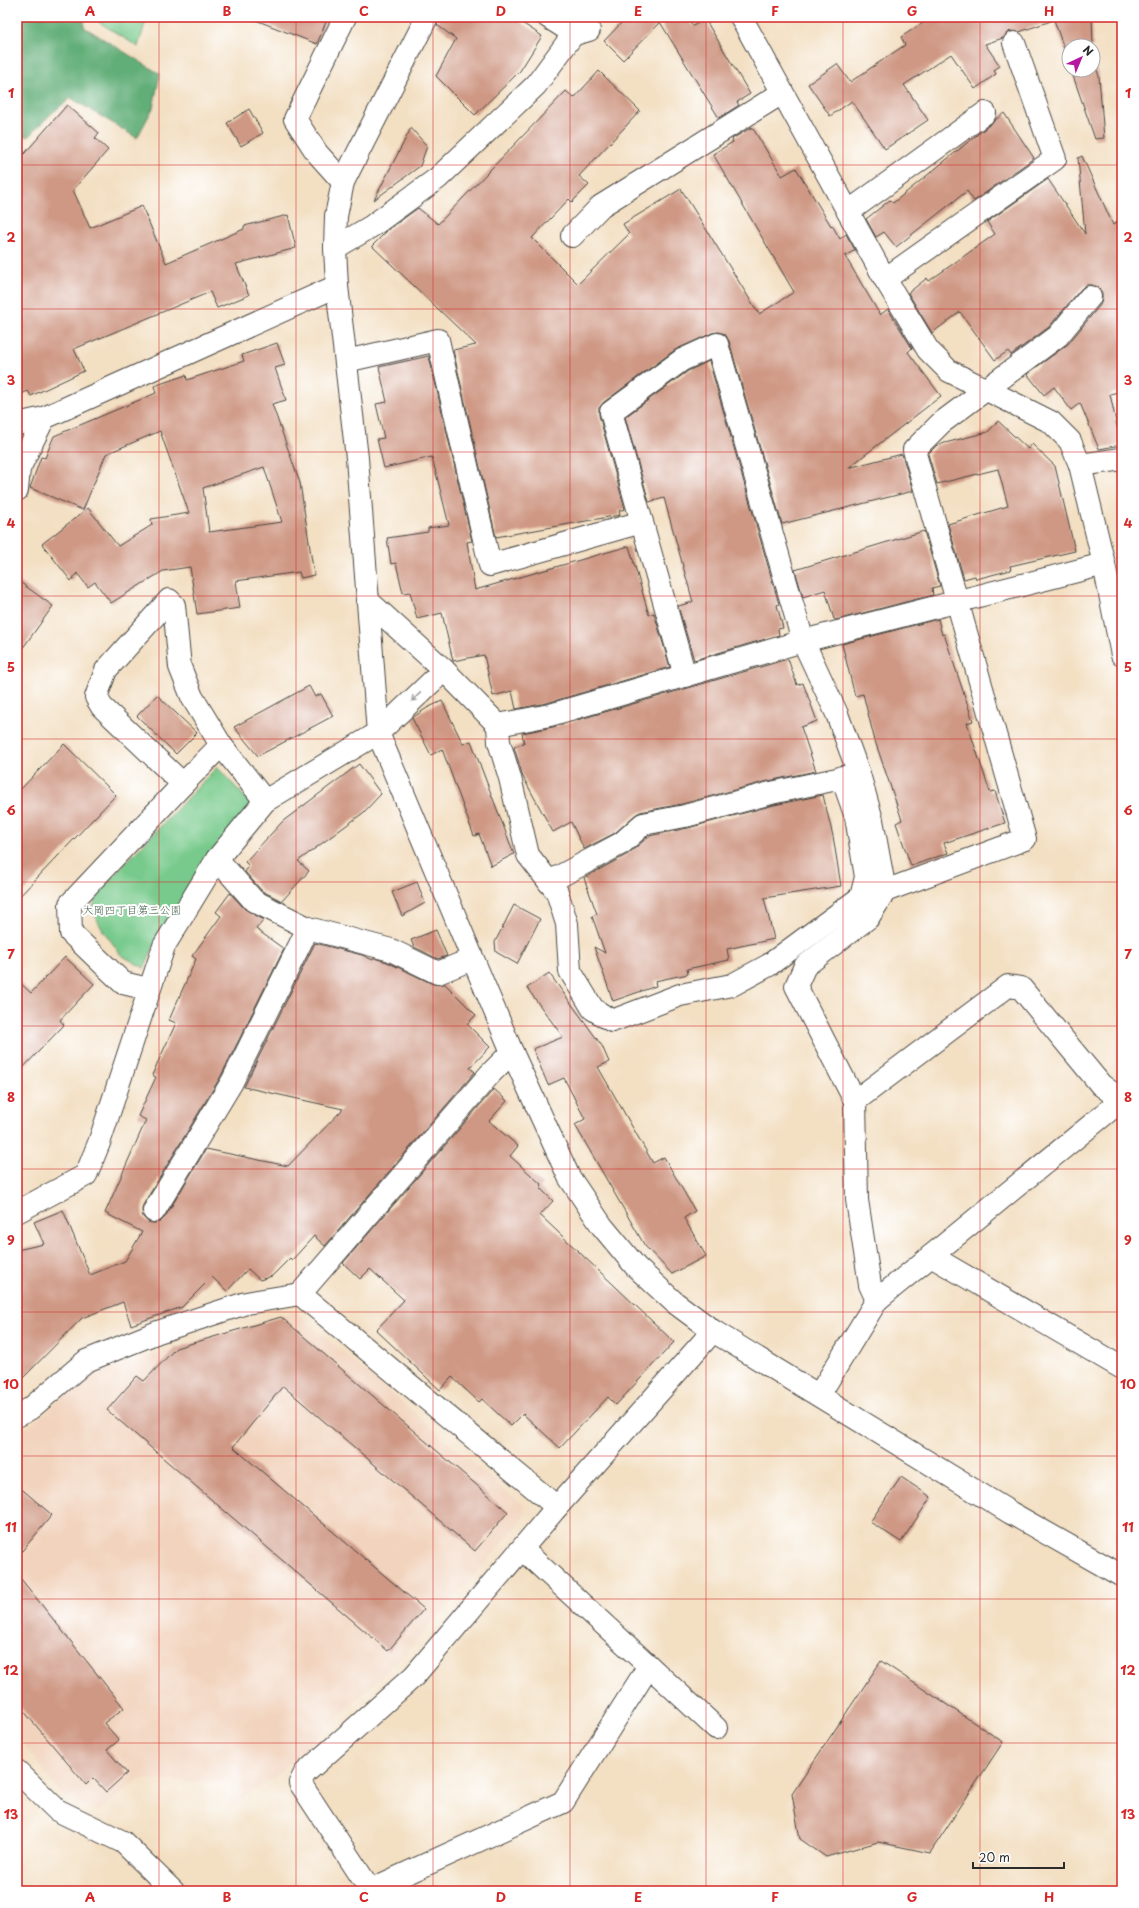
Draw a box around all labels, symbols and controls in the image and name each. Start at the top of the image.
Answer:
text: A [85,1,95,20]
text: B [223,1,232,20]
text: C [359,1,369,20]
text: D [496,1,506,20]
text: E [634,1,642,20]
text: F [771,1,779,20]
text: G [907,1,917,20]
text: H [1044,1,1054,20]
north arrow [1061,38,1101,78]
text: N [1079,41,1098,60]
text: 1 [8,83,14,102]
text: 1 [1125,83,1131,102]
text: 2 [6,227,16,246]
text: 2 [1123,227,1133,246]
text: 3 [7,370,16,389]
text: 3 [1124,370,1133,389]
text: 4 [7,513,16,532]
text: 4 [1124,513,1133,532]
text: 5 [7,657,15,676]
text: 5 [1124,657,1132,676]
one-way arrow [411,692,421,702]
text: 6 [6,800,16,819]
text: 6 [1123,800,1133,819]
park label: 大岡四丁目第三公園 [83,901,182,918]
text: 7 [7,944,15,963]
text: 7 [1124,944,1132,963]
text: 8 [7,1087,15,1106]
text: 8 [1124,1087,1132,1106]
text: 9 [7,1230,15,1249]
text: 9 [1124,1230,1132,1249]
text: 10 [3,1374,19,1393]
text: 10 [1120,1374,1136,1393]
text: 11 [5,1517,17,1536]
text: 11 [1122,1517,1134,1536]
text: 12 [3,1660,19,1679]
text: 12 [1120,1660,1136,1679]
text: 13 [4,1804,19,1823]
text: 13 [1121,1804,1136,1823]
scale bar [973,1844,1064,1870]
text: 20 m [979,1848,1010,1866]
text: A [85,1887,95,1906]
text: B [223,1887,232,1906]
text: C [359,1887,369,1906]
text: D [496,1887,506,1906]
text: E [634,1887,642,1906]
text: F [771,1887,779,1906]
text: G [907,1887,917,1906]
text: H [1044,1887,1054,1906]

